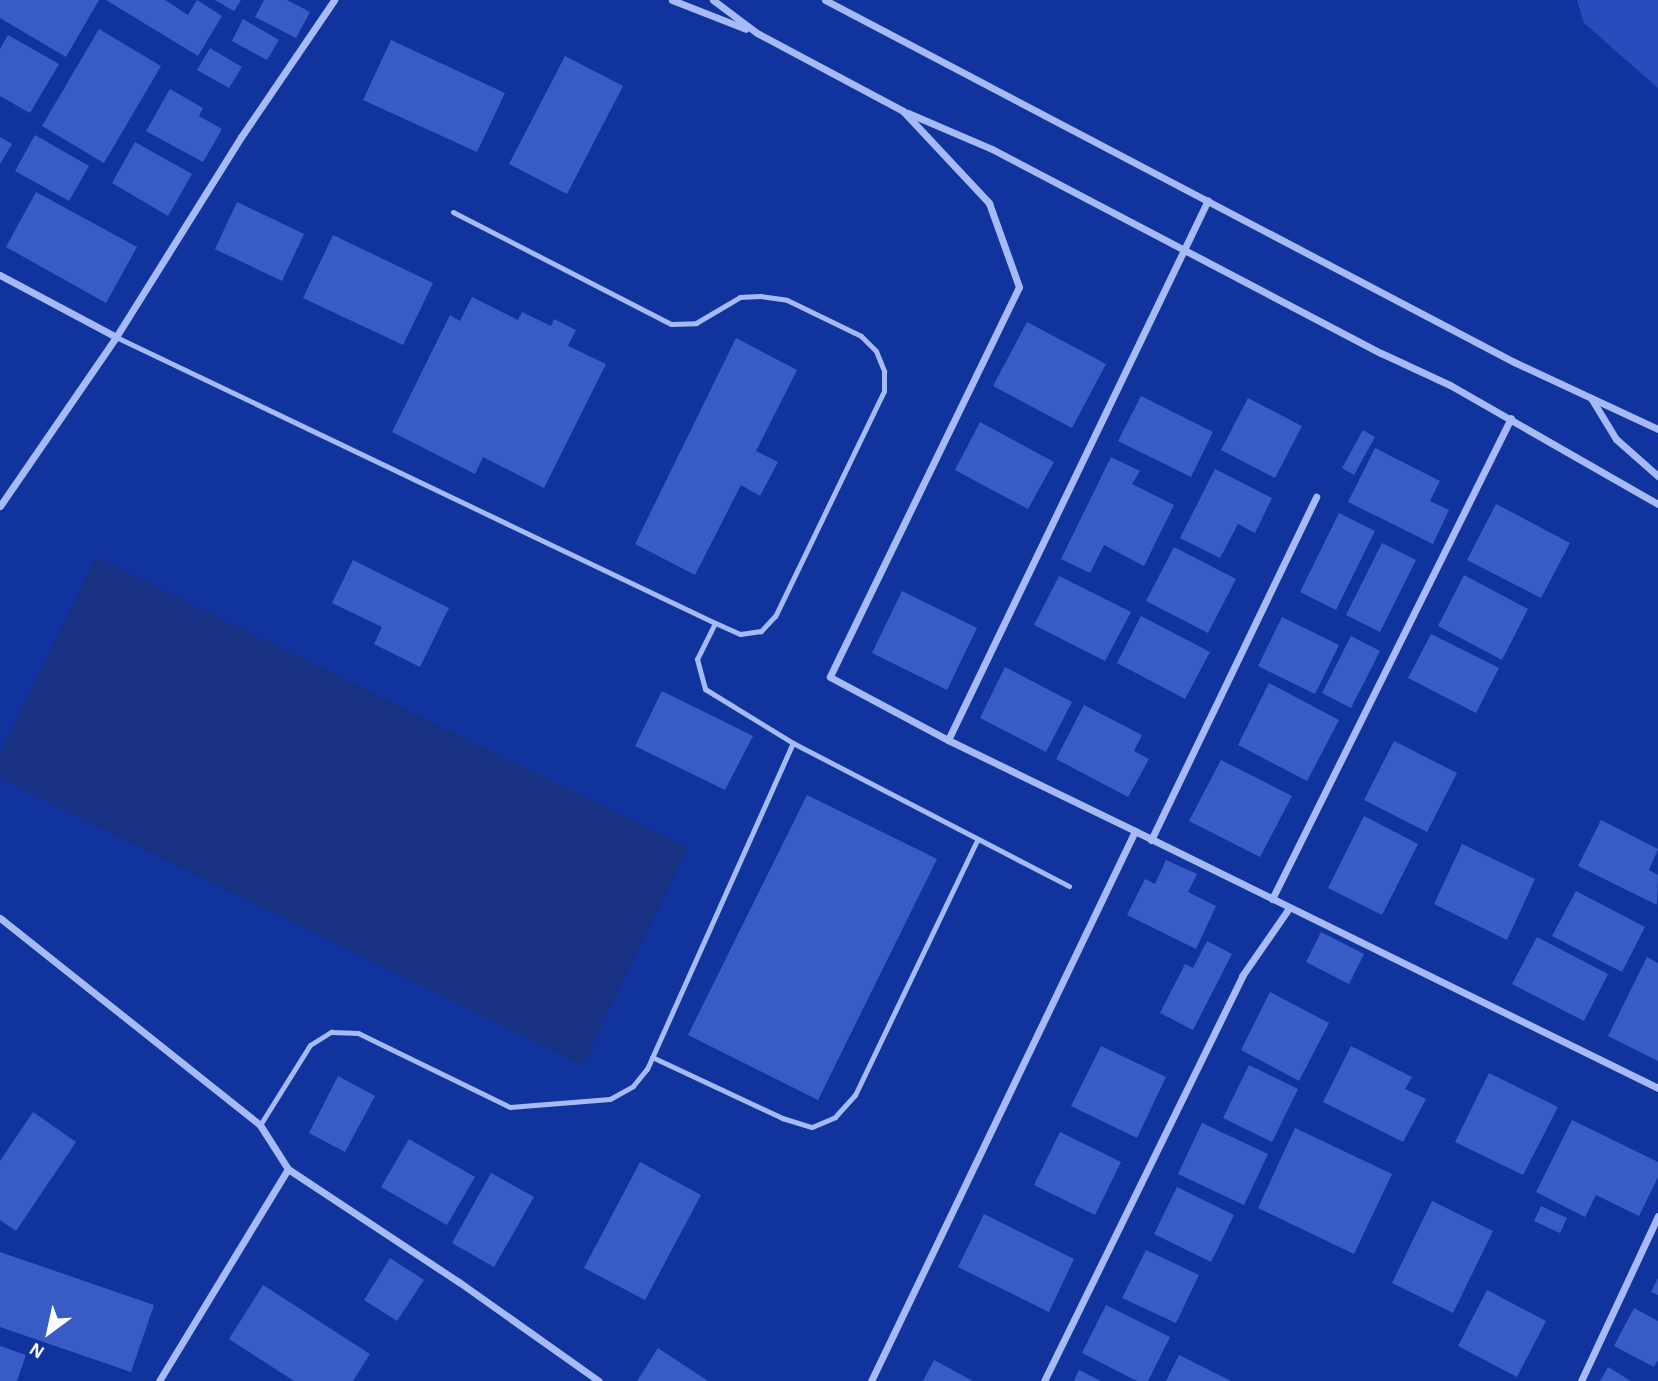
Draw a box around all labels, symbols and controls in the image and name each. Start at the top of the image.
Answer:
north arrow [14,1297,84,1367]
text: N [27,1338,48,1362]

